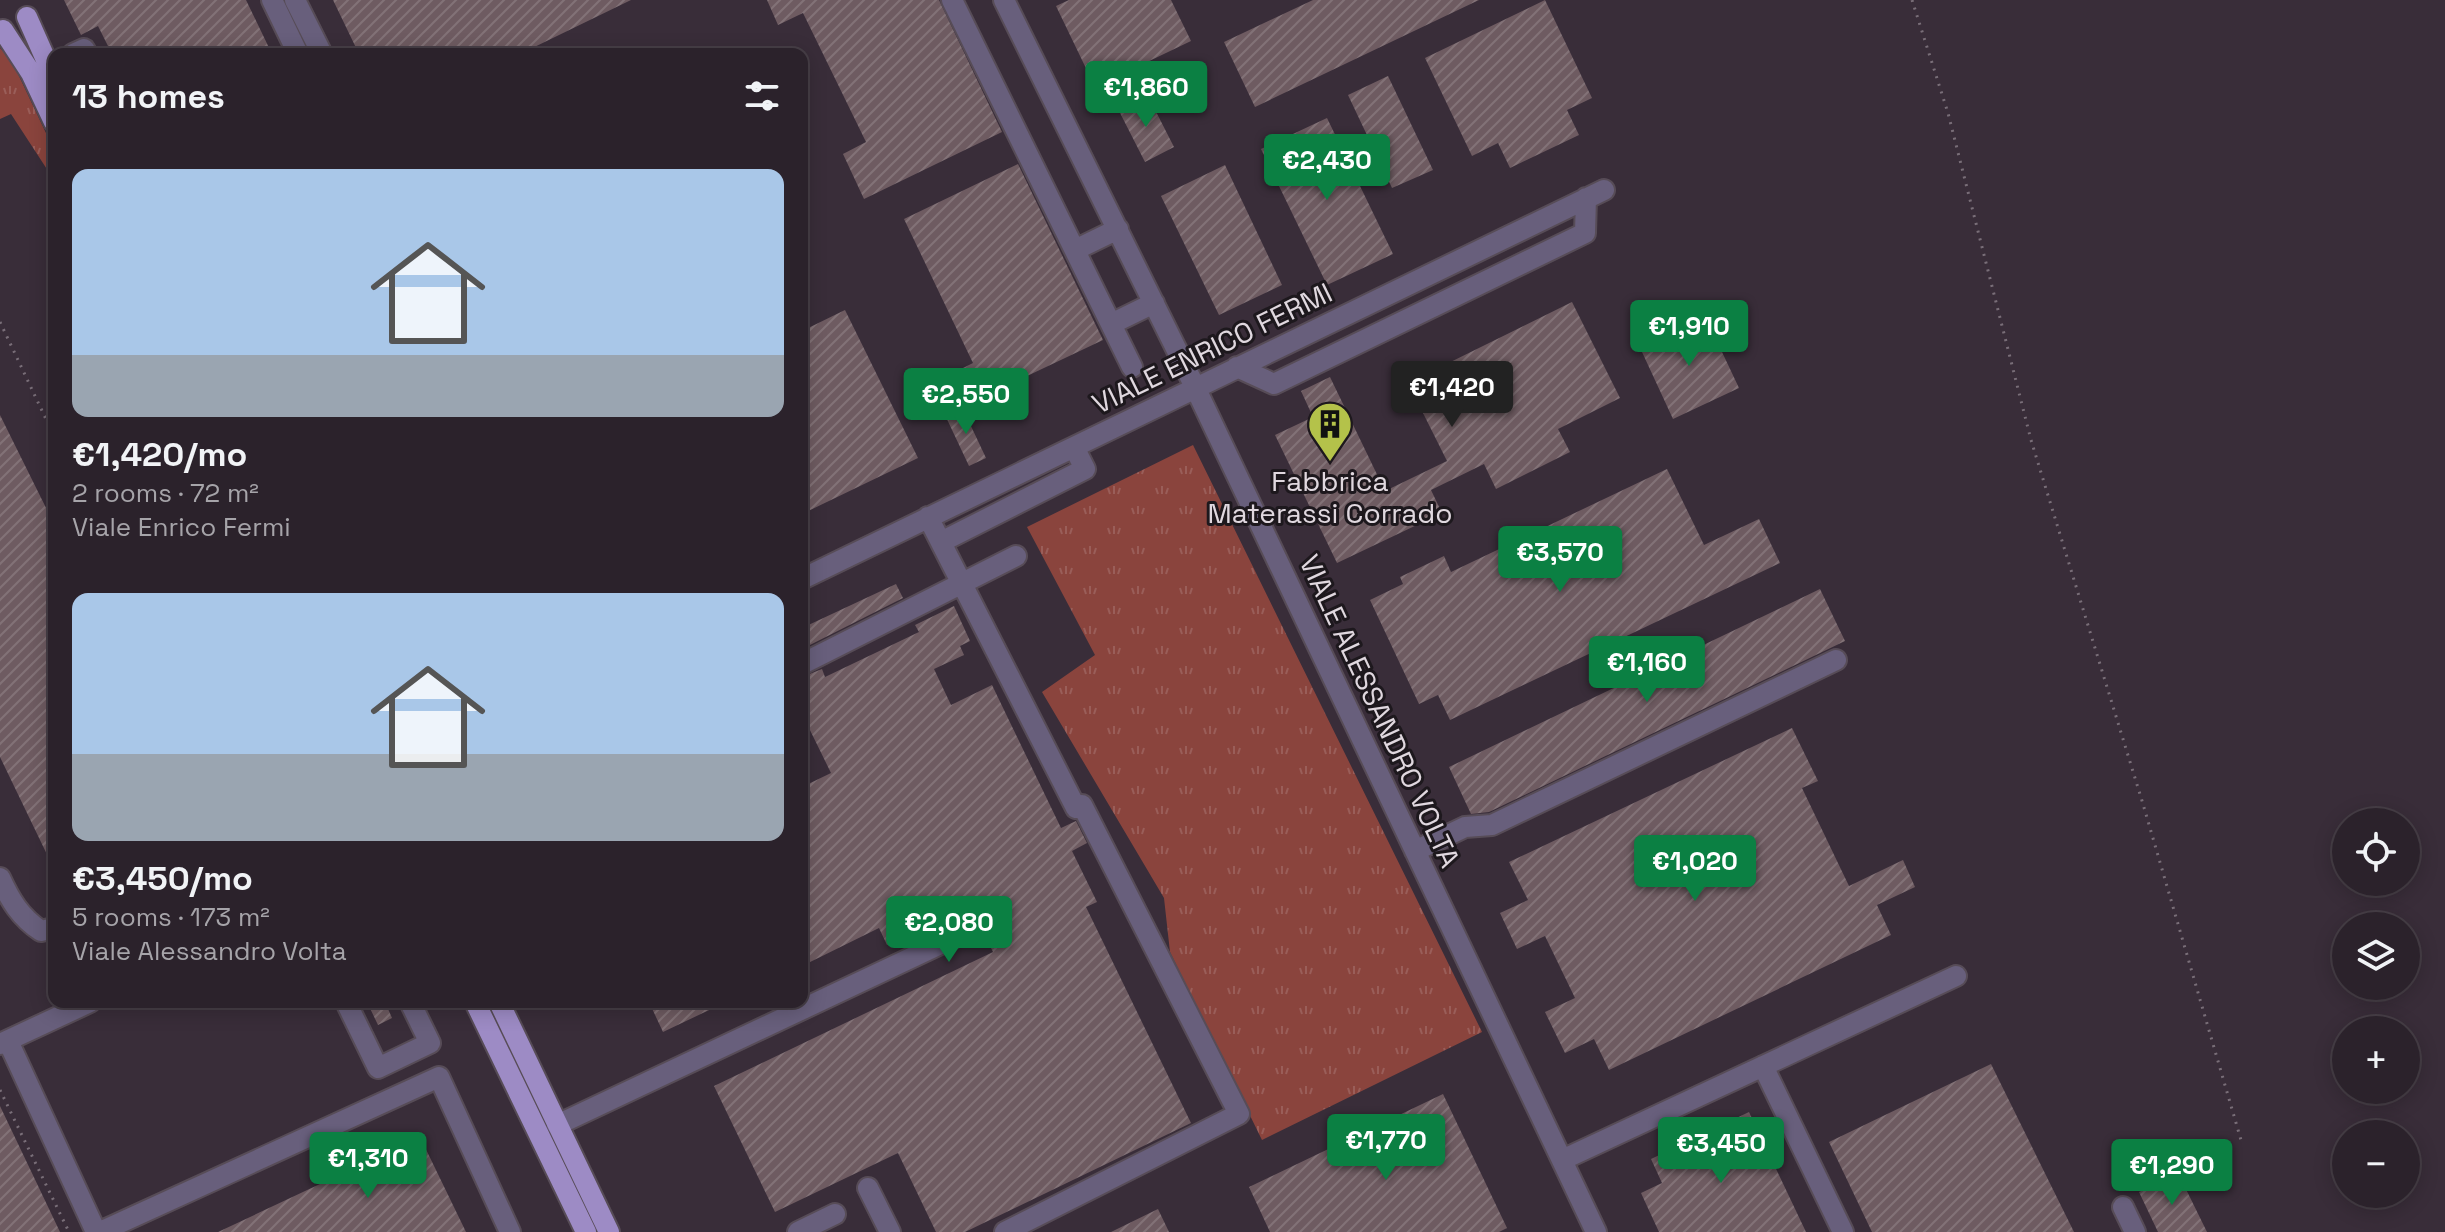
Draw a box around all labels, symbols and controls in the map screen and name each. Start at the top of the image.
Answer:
pin: €1,860 [1081,61,1211,129]
text: €1,860 [1103,70,1189,104]
icon: filters [740,74,784,118]
text: 13 homes [72,75,225,118]
pin: €2,430 [1262,134,1392,202]
text: €2,430 [1282,143,1372,177]
icon: home [356,221,500,365]
street label: VIALE ENRICO FERMI [1086,274,1338,422]
pin: €1,910 [1624,300,1754,368]
text: €1,910 [1648,309,1730,343]
pin: €1,420 [1387,361,1517,429]
pin: €2,550 [901,368,1031,436]
text: €1,420 [1409,370,1495,404]
text: €2,550 [922,377,1010,411]
building icon: Fabbrica Materassi Corrado [1306,400,1354,463]
text: €1,420/mo [72,433,247,476]
place label: Fabbrica Materassi Corrado [1208,463,1453,531]
text: 2 rooms · 72 m² [72,476,259,510]
text: Viale Enrico Fermi [72,510,291,544]
pin: €3,570 [1495,526,1625,594]
text: €3,570 [1516,535,1604,569]
street label: VIALE ALESSANDRO VOLTA [1292,549,1468,873]
pin: €1,160 [1582,636,1712,704]
icon: home [356,645,500,789]
text: €1,160 [1607,645,1687,679]
map controls [2332,808,2420,1208]
button: locate [2332,808,2420,896]
pin: €1,020 [1630,835,1760,903]
text: €1,020 [1652,844,1738,878]
text: €3,450/mo [72,857,253,900]
pin: €2,080 [884,896,1014,964]
text: 5 rooms · 173 m² [72,900,270,934]
text: €2,080 [904,905,994,939]
button: layers [2332,912,2420,1000]
text: Viale Alessandro Volta [72,934,347,968]
button: + [2332,1016,2420,1104]
pin: €1,770 [1321,1114,1451,1182]
pin: €3,450 [1656,1117,1786,1185]
button: − [2332,1120,2420,1208]
text: €1,770 [1345,1123,1427,1157]
text: €3,450 [1676,1126,1766,1160]
pin: €1,310 [303,1132,433,1200]
pin: €1,290 [2107,1139,2237,1207]
text: €1,310 [328,1141,408,1175]
text: €1,290 [2129,1148,2215,1182]

